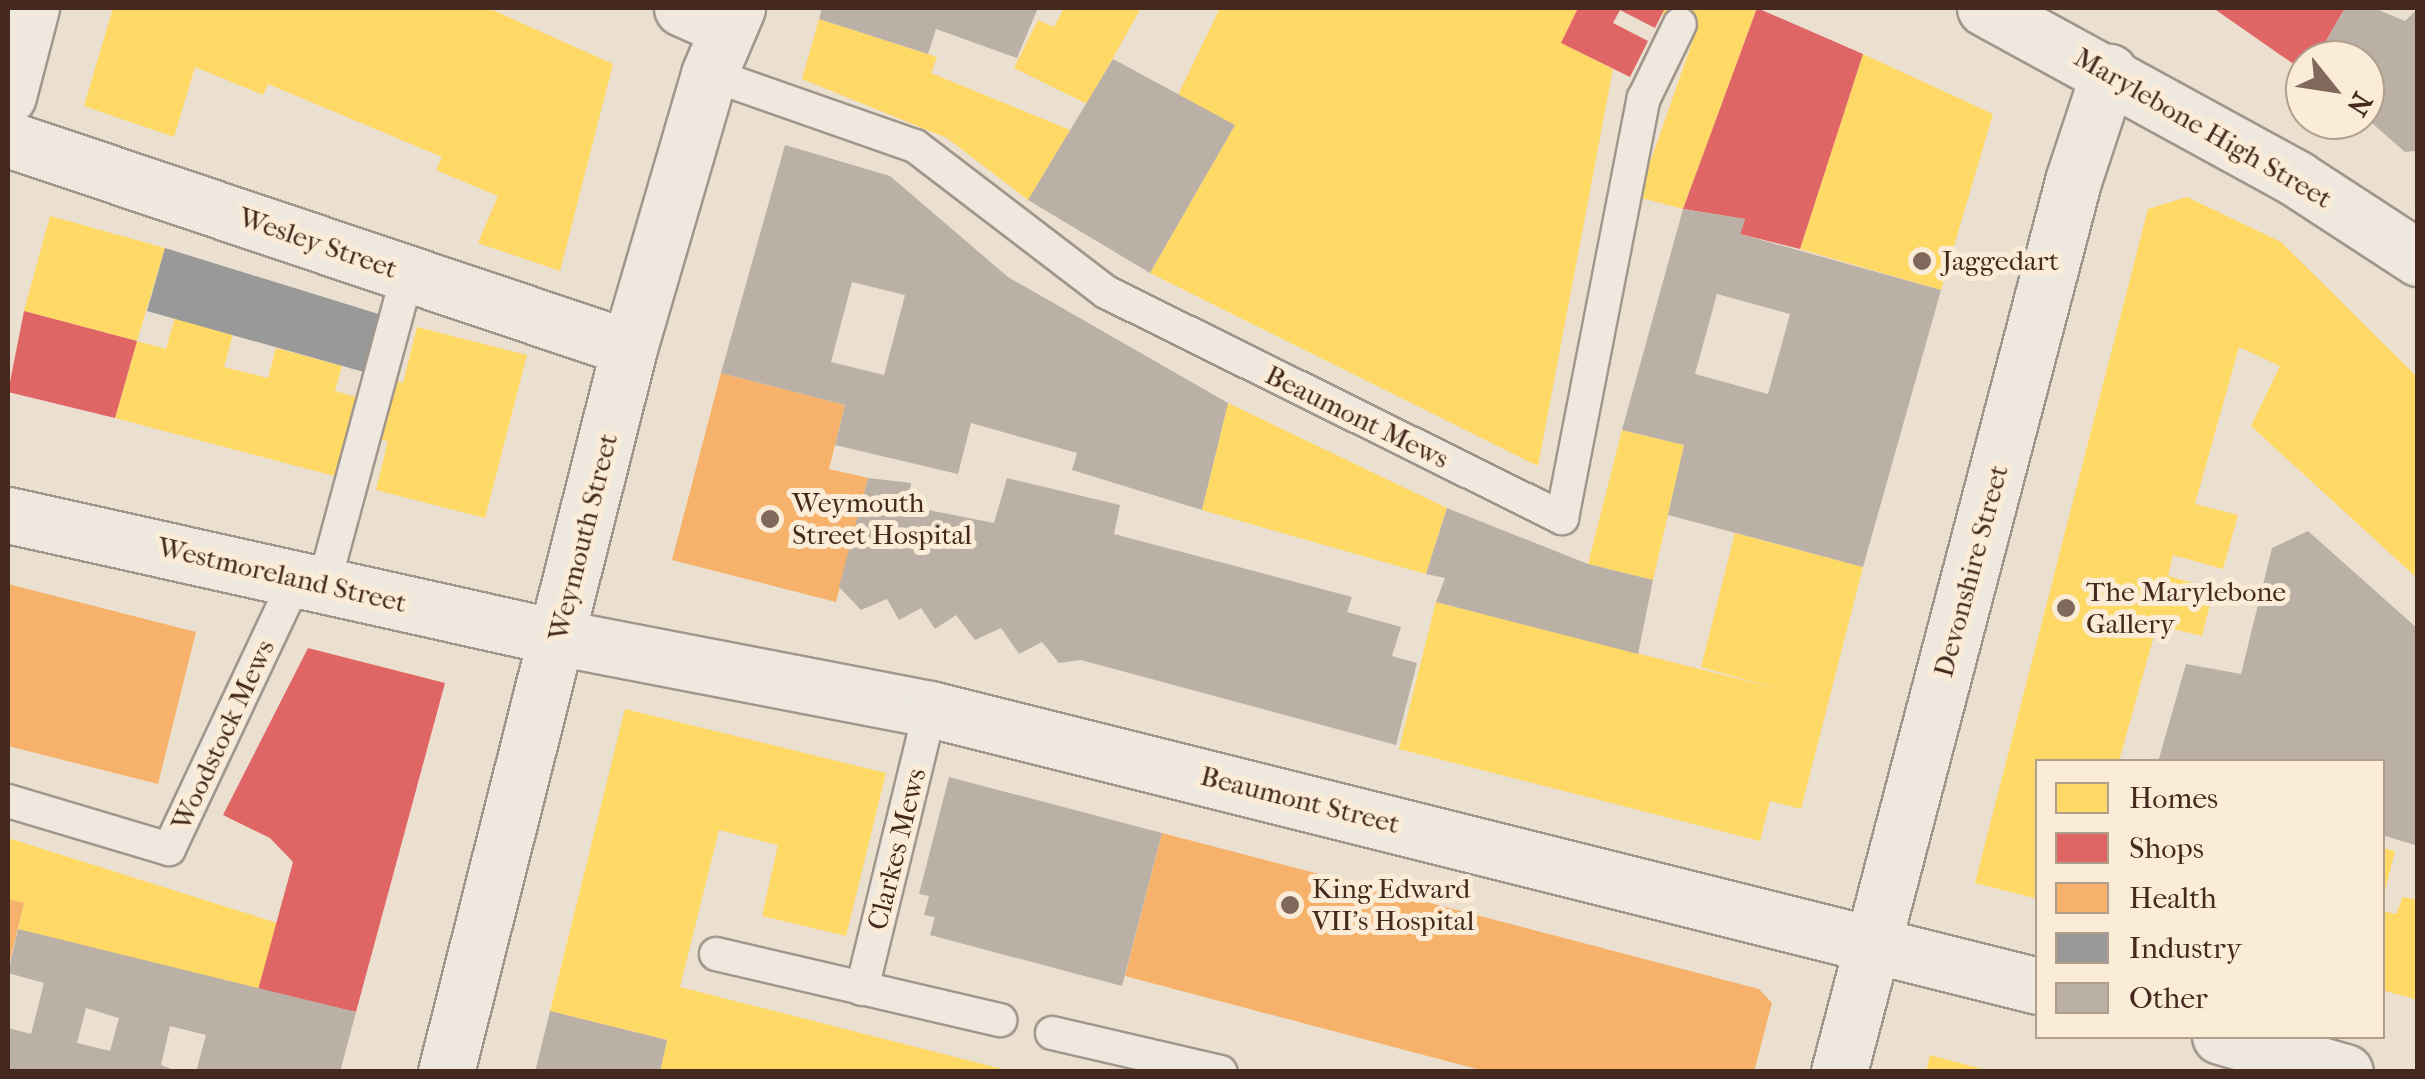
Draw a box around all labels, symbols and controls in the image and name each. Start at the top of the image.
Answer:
street label: Marylebone High Street [2068,40,2338,216]
north arrow [2285,40,2385,140]
text: N [2340,87,2379,122]
street label: Wesley Street [234,200,402,286]
place label: Jaggedart [1942,244,2059,278]
marker: Jaggedart [1911,250,1933,272]
street label: Beaumont Mews [1260,358,1454,476]
street label: Weymouth Street [541,430,625,644]
street label: Devonshire Street [1927,461,2015,681]
place label: Weymouth Street Hospital [792,486,972,552]
marker: Weymouth Street Hospital [757,506,783,532]
street label: Westmoreland Street [154,530,410,620]
place label: The Marylebone Gallery [2086,575,2286,641]
marker: The Marylebone Gallery [2055,597,2077,619]
street label: Woodstock Mews [164,634,282,836]
street label: Beaumont Street [1197,759,1403,841]
legend [2035,759,2385,1039]
street label: Clarkes Mews [861,765,933,933]
text: Homes [2129,781,2218,816]
text: Shops [2129,831,2204,866]
place label: King Edward VII's Hospital [1312,872,1474,938]
text: Health [2129,881,2217,916]
marker: King Edward VII's Hospital [1277,892,1303,918]
text: Industry [2129,931,2242,966]
text: Other [2129,981,2208,1016]

